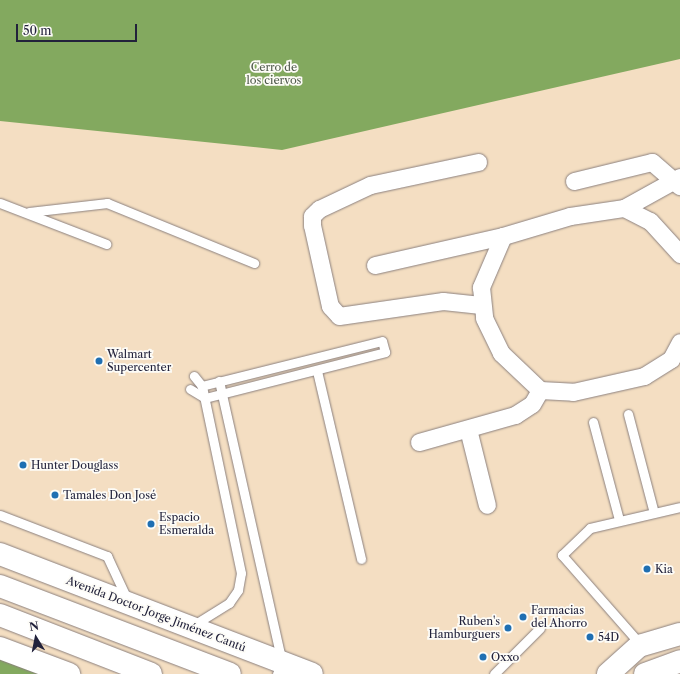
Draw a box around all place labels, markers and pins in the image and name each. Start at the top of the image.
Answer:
place label: Walmart Supercenter [107,348,171,374]
marker: Walmart Supercenter [94,356,104,366]
place label: Hunter Douglass [31,458,118,472]
marker: Hunter Douglass [18,460,28,470]
place label: Tamales Don José [63,488,156,502]
marker: Tamales Don José [50,490,60,500]
place label: Espacio Esmeralda [159,511,214,537]
marker: Espacio Esmeralda [146,519,156,529]
place label: Kia [655,562,673,576]
marker: Kia [642,564,652,574]
place label: Farmacias del Ahorro [531,604,588,630]
marker: Farmacias del Ahorro [518,612,528,622]
place label: Ruben's Hamburguers [428,615,500,641]
marker: Ruben's Hamburguers [503,623,513,633]
place label: 54D [598,630,619,644]
marker: 54D [585,632,595,642]
place label: Oxxo [491,650,519,664]
marker: Oxxo [478,652,488,662]

